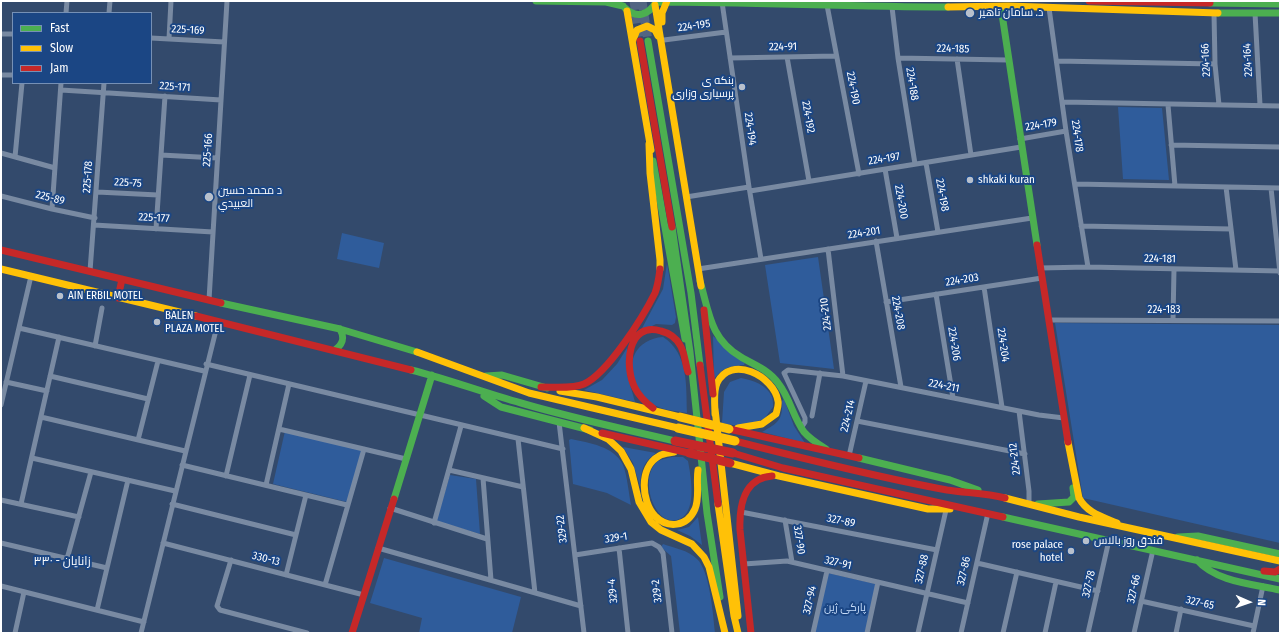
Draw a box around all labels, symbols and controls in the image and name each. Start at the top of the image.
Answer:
place label: د. سامان تاهیر [979,6,1043,20]
marker: د. سامان تاهیر [964,7,976,19]
legend [12,12,152,84]
street label: 224-195 [677,17,711,35]
text: Fast [50,21,69,35]
street label: 225-169 [171,23,205,37]
street label: 224-91 [769,40,797,54]
text: Slow [50,41,73,55]
street label: 224-185 [936,42,970,56]
street label: 224-166 [1199,43,1213,77]
street label: 224-164 [1241,43,1255,77]
text: Jam [50,61,68,75]
street label: 224-188 [903,66,921,102]
street label: 224-190 [843,70,863,106]
place label: بنكه ى پرسيارى وزارى [672,74,734,100]
street label: 225-171 [159,79,191,95]
marker: بنكه ى پرسيارى وزارى [737,82,747,92]
street label: 224-192 [799,100,817,134]
street label: 224-194 [741,112,759,146]
street label: 224-179 [1024,116,1058,134]
street label: 224-178 [1068,119,1086,153]
street label: 225-166 [200,133,216,167]
street label: 224-197 [867,150,901,168]
street label: 225-178 [80,161,96,193]
place label: shkaki kuran [978,173,1035,187]
marker: shkaki kuran [965,175,975,185]
street label: 225-75 [114,176,142,190]
street label: 224-198 [933,177,951,213]
place label: د محمد حسين العبيدي [218,184,282,210]
street label: 224-200 [892,184,910,220]
street label: 225-89 [34,188,66,208]
marker: د محمد حسين العبيدي [203,191,215,203]
street label: 225-177 [138,211,170,225]
street label: 224-201 [847,224,881,242]
street label: 224-181 [1144,252,1176,266]
street label: 224-203 [944,271,980,289]
place label: AIN ERBIL MOTEL [68,289,143,303]
marker: AIN ERBIL MOTEL [55,291,65,301]
street label: 224-208 [889,295,907,331]
street label: 224-210 [817,297,835,331]
street label: 224-183 [1148,303,1180,317]
place label: BALEN PLAZA MOTEL [165,309,224,335]
marker: BALEN PLAZA MOTEL [152,317,162,327]
street label: 224-206 [945,326,963,362]
street label: 224-204 [994,327,1012,363]
street label: 224-211 [927,377,961,395]
street label: 224-214 [838,399,858,433]
street label: 224-212 [1007,442,1023,476]
street label: 327-89 [826,512,856,530]
street label: 329-22 [554,514,570,544]
street label: 327-90 [790,525,808,555]
street label: 329-1 [604,530,628,546]
place label: فندق روز بالاس [1094,534,1163,548]
marker: فندق روز بالاس [1081,536,1091,546]
place label: rose palace hotel [1012,538,1063,564]
marker: rose palace hotel [1066,546,1076,556]
street label: 330-13 [251,549,281,569]
street label: 327-91 [823,553,853,573]
street label: 327-88 [912,553,932,585]
district label: زانایان - ٣٣٠ [33,555,91,569]
street label: 327-86 [954,555,974,587]
street label: 327-78 [1080,569,1098,599]
street label: 327-66 [1125,573,1143,605]
street label: 329-4 [605,578,621,604]
street label: 329-2 [649,579,665,603]
north arrow [1229,582,1269,622]
street label: 327-94 [800,585,820,615]
street label: 327-65 [1185,593,1215,613]
text: N [1255,599,1268,606]
park label: پارکی ژین [824,601,866,615]

